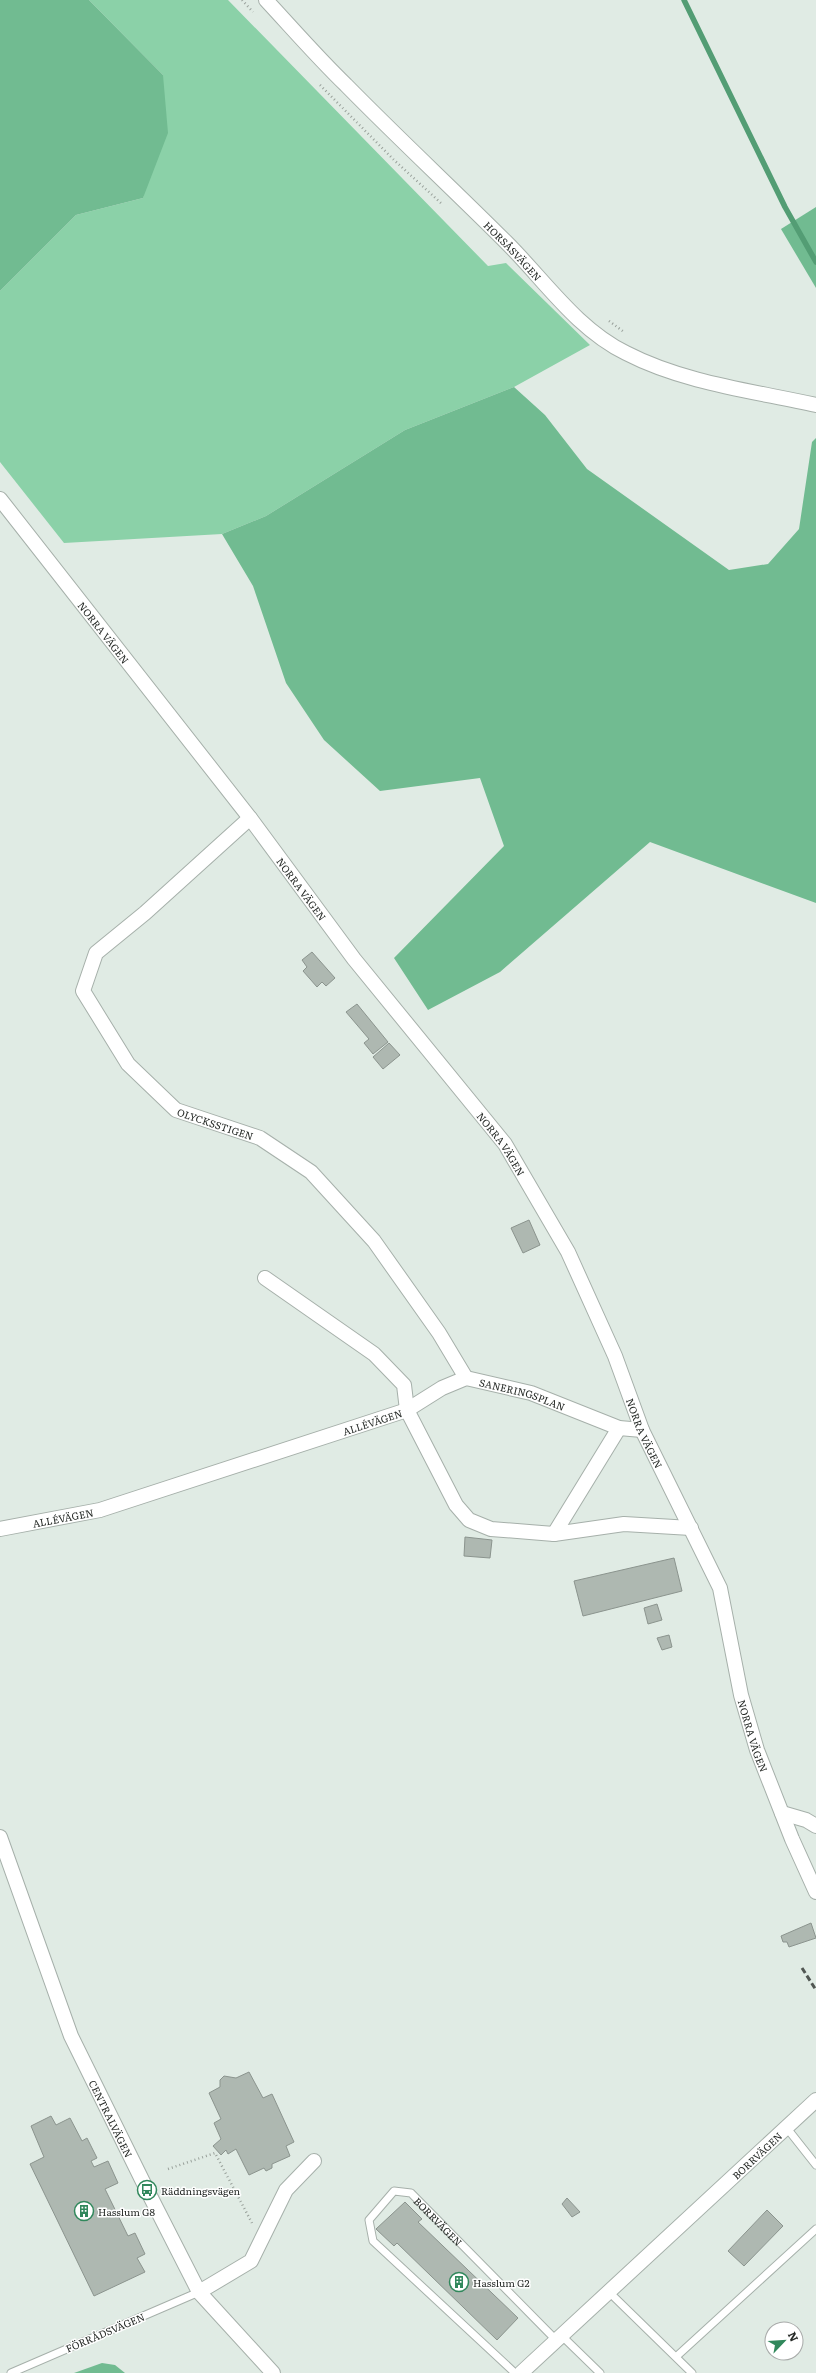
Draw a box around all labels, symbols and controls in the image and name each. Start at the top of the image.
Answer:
street label: HORSÅSVÄGEN [481,217,546,284]
street label: NORRA VÄGEN [75,598,133,666]
street label: NORRA VÄGEN [274,854,330,923]
street label: OLYCKSSTIGEN [175,1103,256,1143]
street label: NORRA VÄGEN [474,1108,529,1178]
street label: SANERINGSPLAN [478,1374,568,1413]
street label: NORRA VÄGEN [623,1396,667,1470]
street label: ALLÉVÄGEN [340,1405,404,1438]
street label: ALLÉVÄGEN [31,1504,95,1530]
street label: NORRA VÄGEN [735,1698,772,1774]
street label: CENTRALVÄGEN [86,2077,137,2160]
street label: BORRVÄGEN [728,2128,785,2182]
bus stop icon: Räddningsvägen [136,2179,158,2201]
place label: Räddningsvägen [161,2183,241,2198]
street label: BORRVÄGEN [411,2193,466,2249]
building icon: Hasslum G8 [73,2200,95,2222]
place label: Hasslum G8 [98,2204,155,2219]
building icon: Hasslum G2 [448,2271,470,2293]
place label: Hasslum G2 [473,2275,530,2290]
street label: FÖRRÅDSVÄGEN [63,2309,147,2355]
north arrow [764,2321,804,2361]
text: N [785,2329,803,2344]

